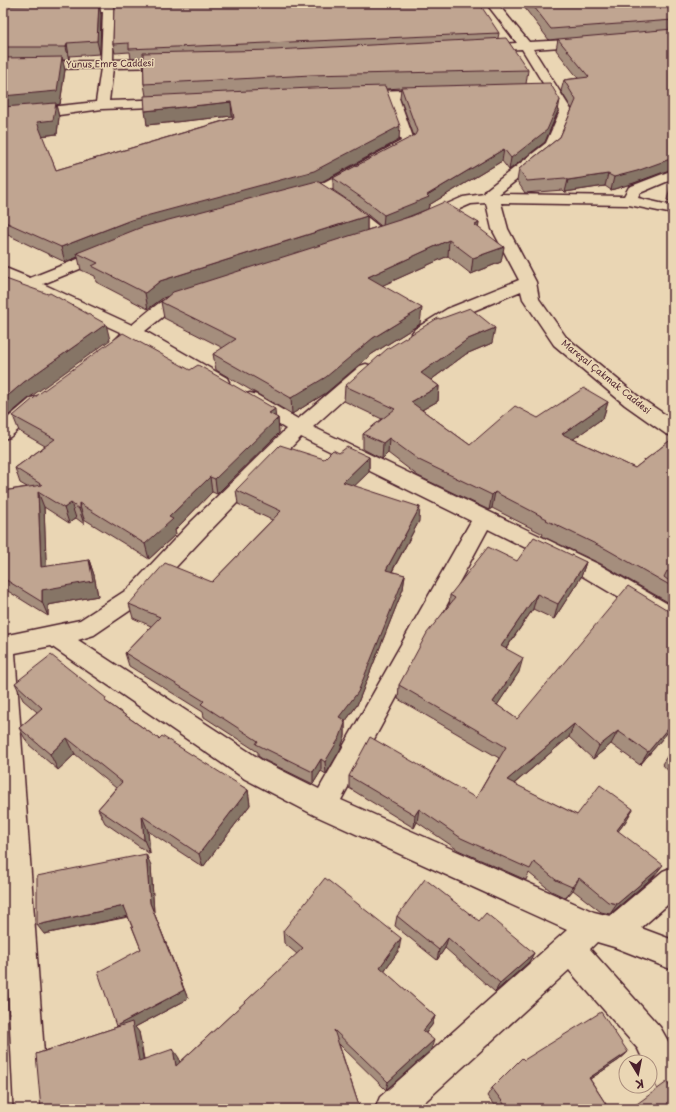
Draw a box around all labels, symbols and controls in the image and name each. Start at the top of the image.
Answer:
street label: Yunus Emre Caddesi [66,55,154,71]
street label: Mareşal Çakmak Caddesi [559,336,654,417]
north arrow [618,1054,658,1094]
text: K [634,1075,645,1093]

